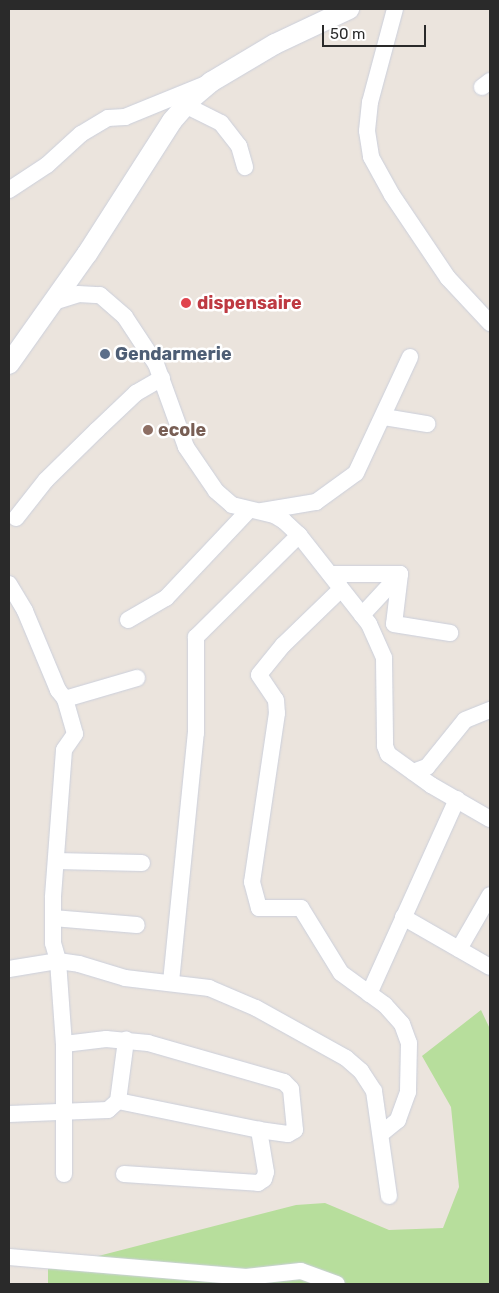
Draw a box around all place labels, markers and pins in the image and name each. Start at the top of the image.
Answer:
place label: dispensaire [197,292,302,314]
marker: dispensaire [179,296,193,310]
place label: Gendarmerie [115,343,232,365]
marker: Gendarmerie [99,348,111,360]
place label: ecole [158,419,206,441]
marker: ecole [142,424,154,436]

